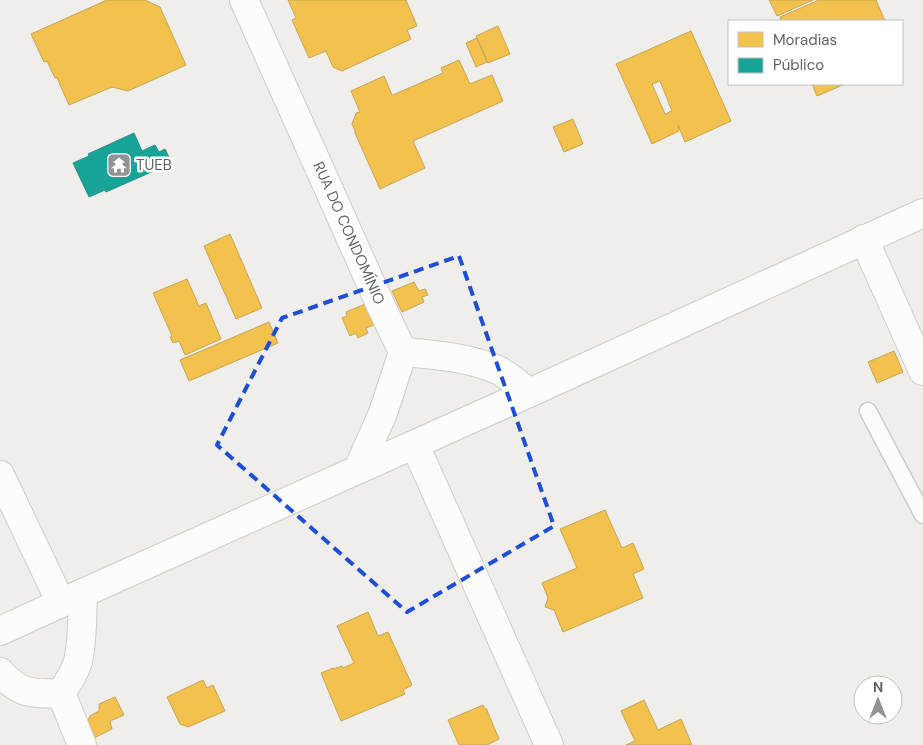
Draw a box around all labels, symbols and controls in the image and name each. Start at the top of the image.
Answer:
legend [728,20,903,85]
text: Moradias [773,30,837,50]
text: Público [773,55,824,75]
temple icon: TUEB [106,152,132,178]
place label: TUEB [136,155,172,175]
street label: RUA DO CONDOMÍNIO [308,158,390,308]
north arrow [853,675,903,725]
text: N [873,678,883,696]

